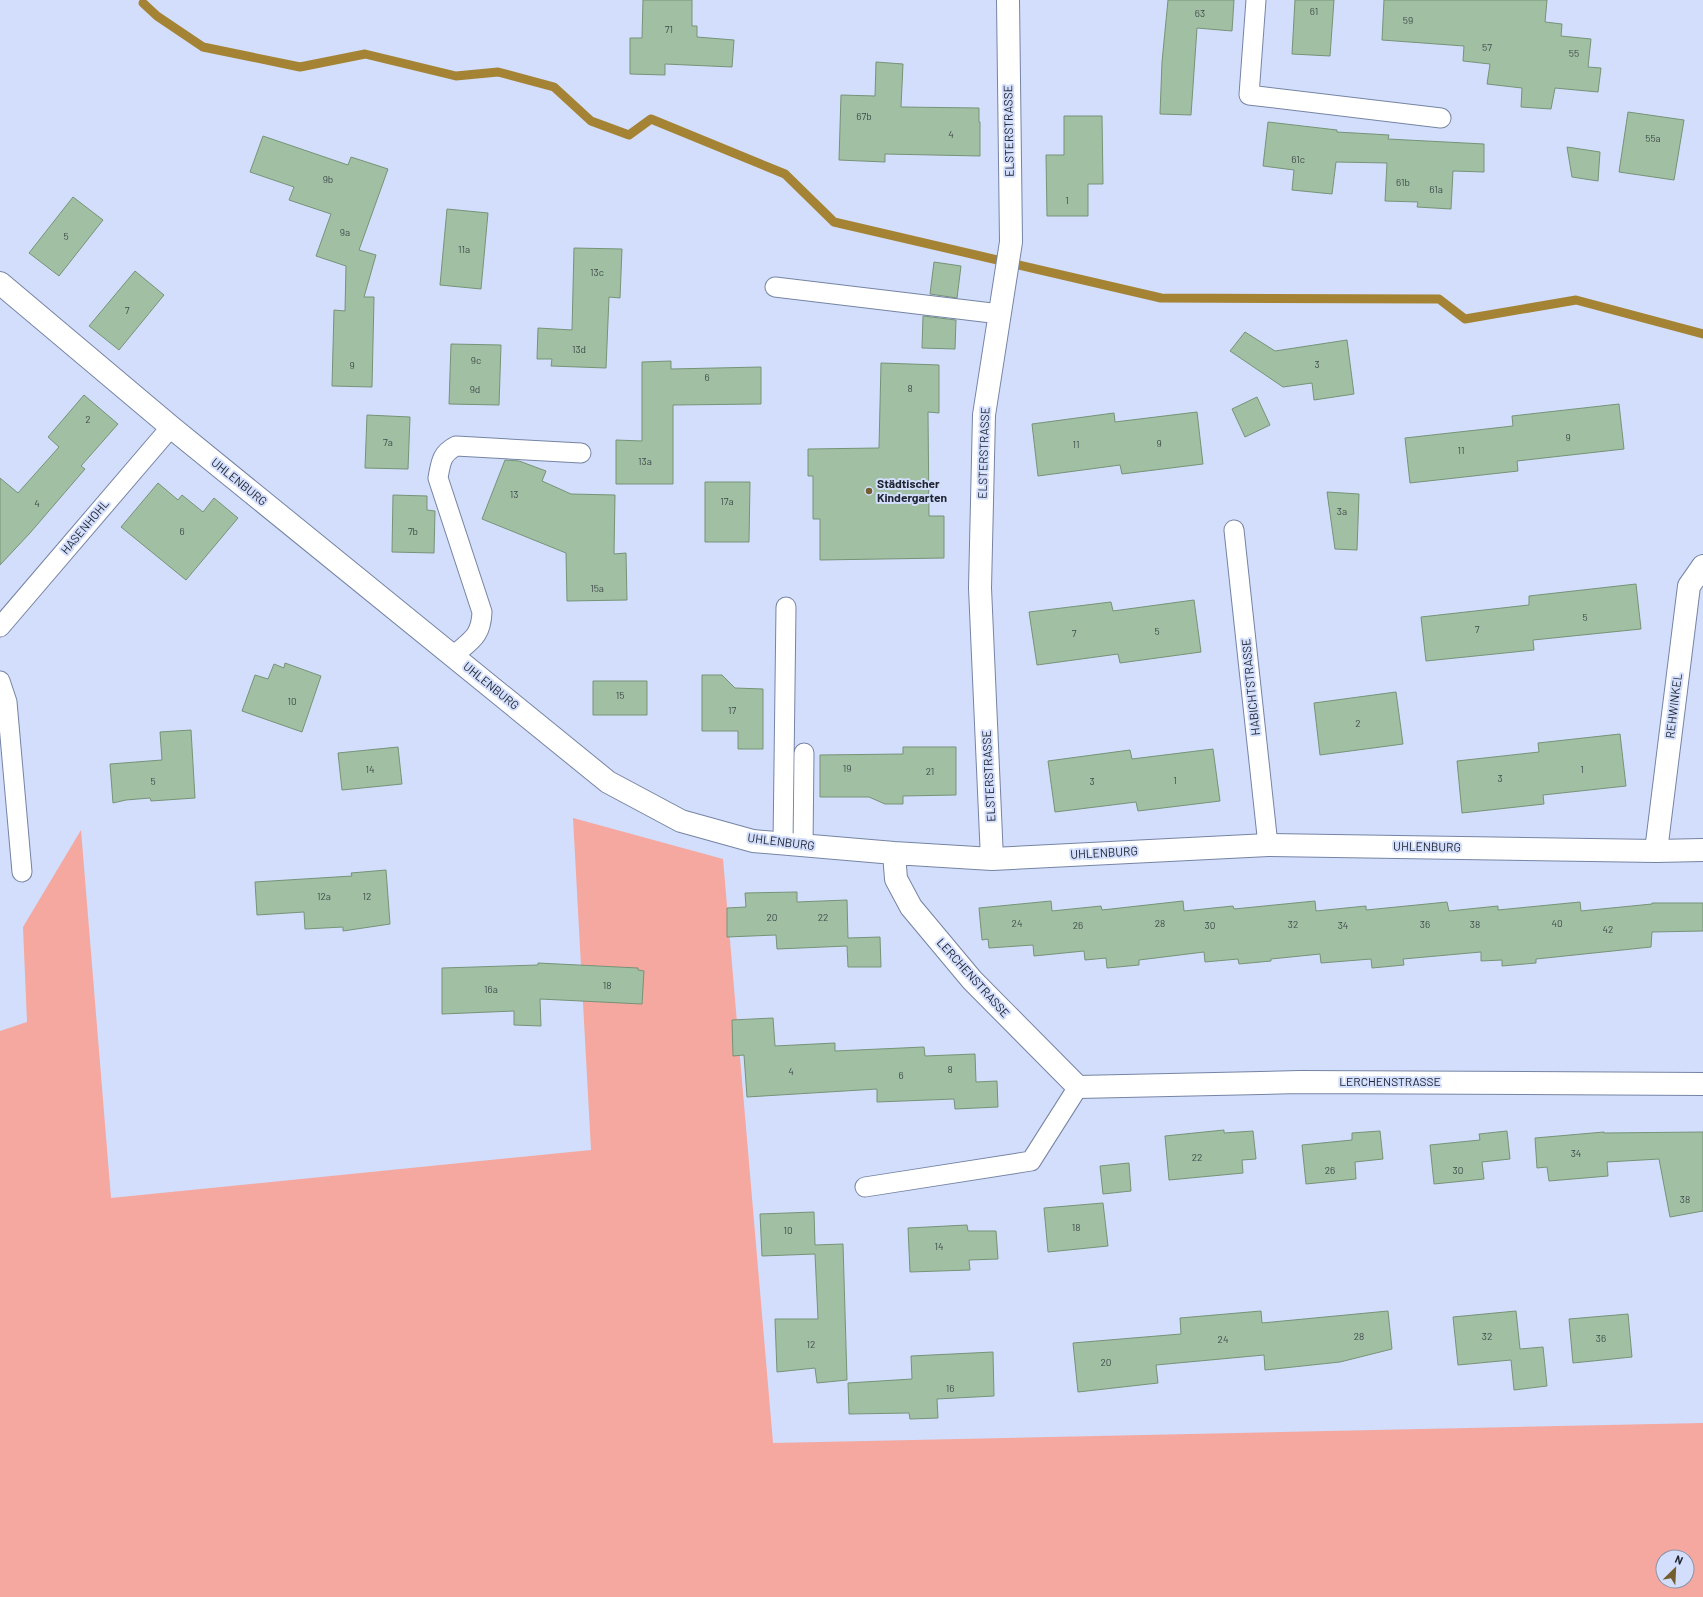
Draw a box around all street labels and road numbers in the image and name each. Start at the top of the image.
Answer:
street label: ELSTERSTRASSE [1000,85,1016,177]
street label: ELSTERSTRASSE [974,407,992,499]
street label: UHLENBURG [209,454,270,508]
street label: HASENHOHL [57,496,111,557]
street label: HABICHTSTRASSE [1238,638,1262,736]
street label: UHLENBURG [461,658,522,712]
street label: REHWINKEL [1662,672,1684,739]
street label: ELSTERSTRASSE [979,730,997,822]
street label: UHLENBURG [747,830,816,852]
street label: UHLENBURG [1393,838,1461,854]
street label: UHLENBURG [1070,843,1138,861]
street label: LERCHENSTRASSE [935,935,1013,1020]
street label: LERCHENSTRASSE [1339,1074,1441,1088]

